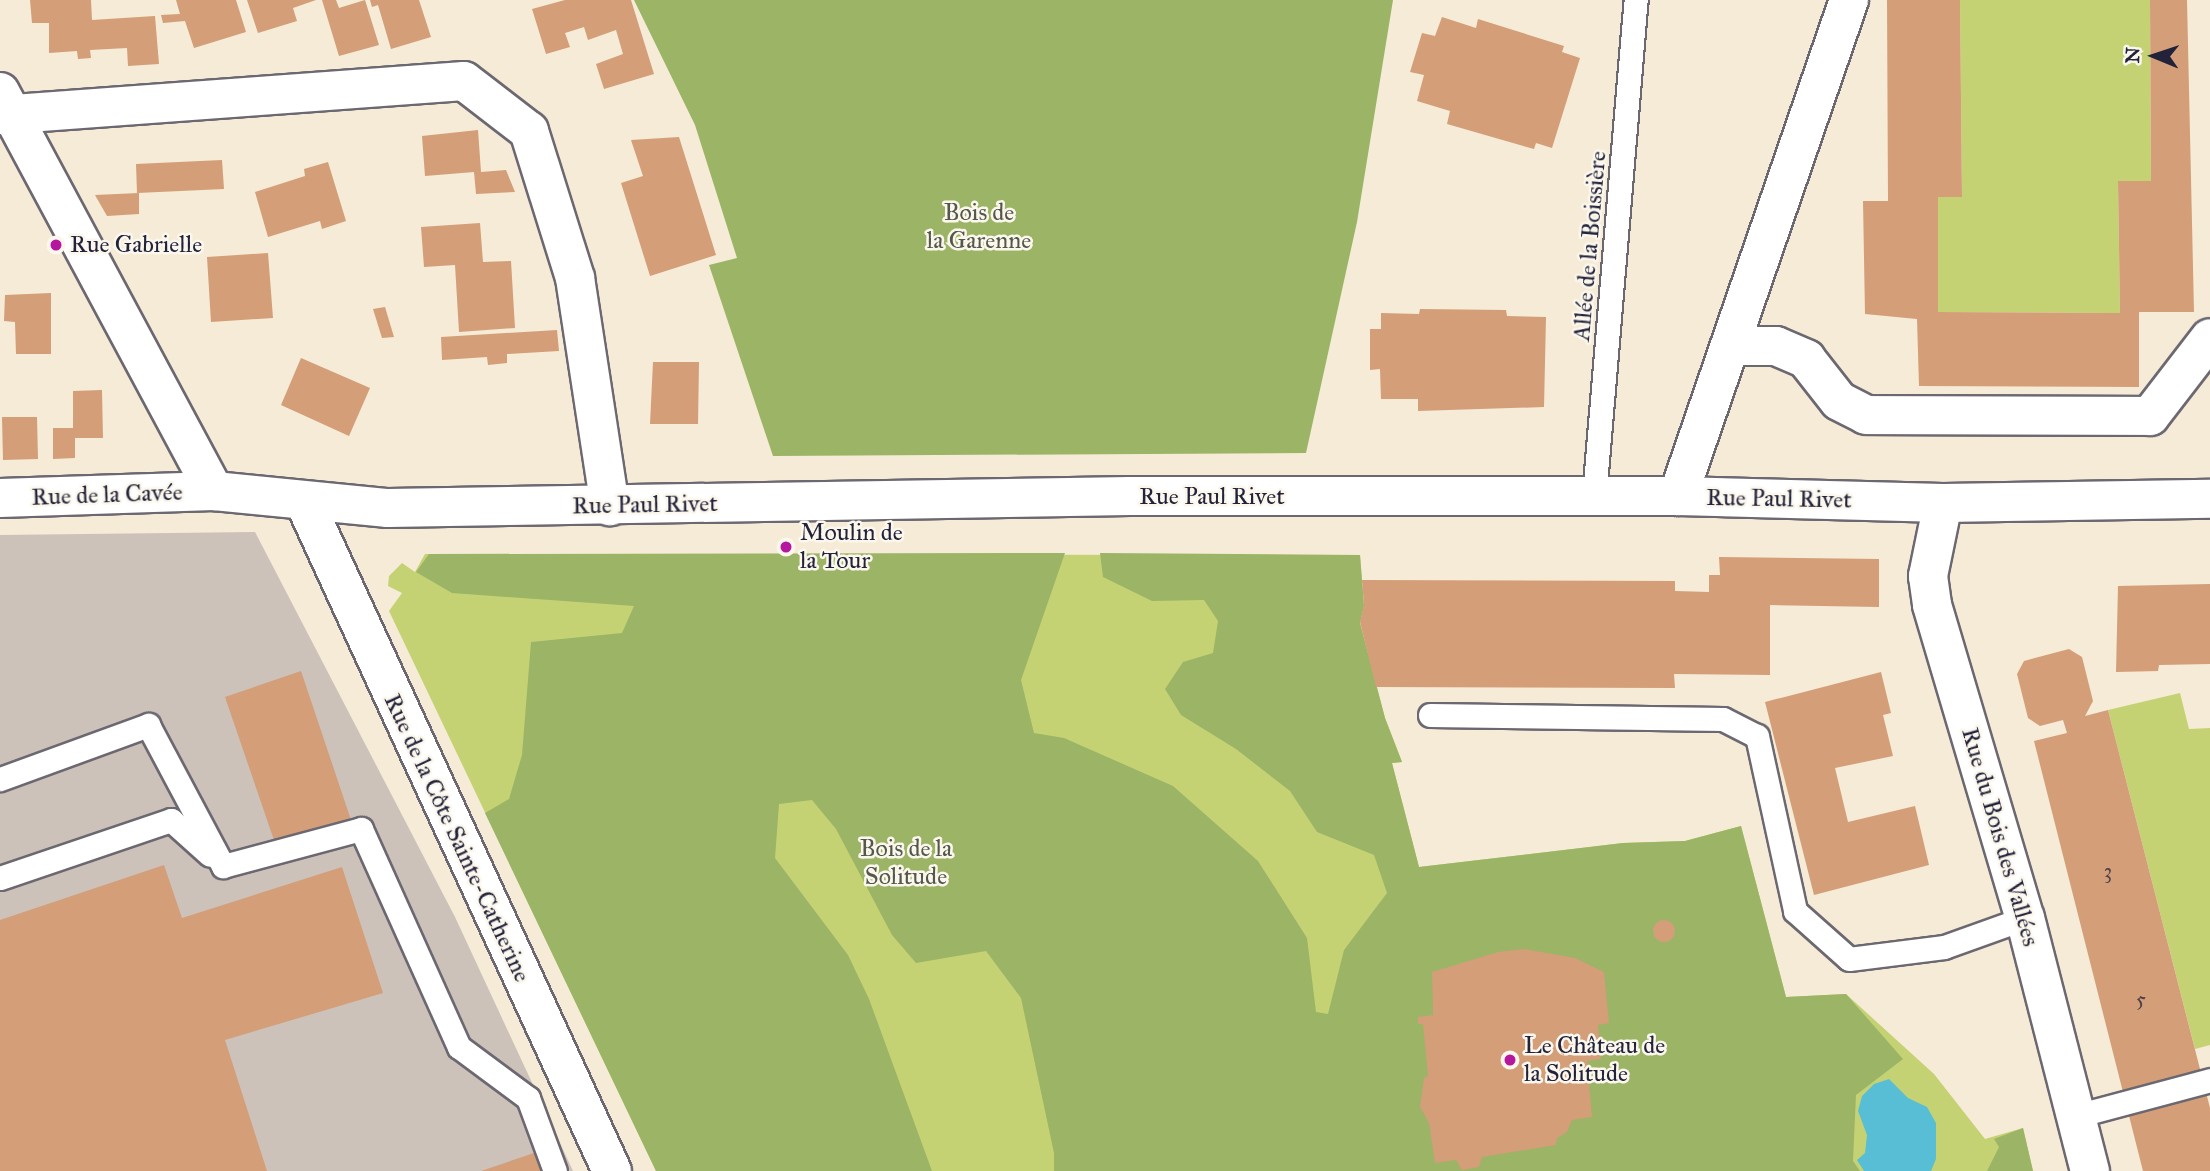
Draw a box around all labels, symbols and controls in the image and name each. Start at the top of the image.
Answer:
north arrow [2119,21,2189,91]
text: N [2121,47,2144,64]
street label: Allée de la Boissière [1567,150,1613,342]
park label: Bois de la Garenne [927,199,1031,255]
place label: Rue Gabrielle [70,231,202,259]
marker: Rue Gabrielle [48,237,64,253]
street label: Rue de la Cavée [31,478,183,512]
street label: Rue Paul Rivet [1139,483,1285,511]
street label: Rue Paul Rivet [1706,483,1852,515]
street label: Rue Paul Rivet [572,489,718,521]
place label: Moulin de la Tour [800,519,903,575]
marker: Moulin de la Tour [778,539,794,555]
street label: Rue de la Côte Sainte-Catherine [377,689,537,987]
street label: Rue du Bois des Vallées [1955,724,2045,950]
park label: Bois de la Solitude [860,835,952,891]
house number: 3 [2104,858,2112,884]
house number: 5 [2136,986,2146,1012]
place label: Le Château de la Solitude [1524,1032,1665,1088]
marker: Le Château de la Solitude [1502,1052,1518,1068]

